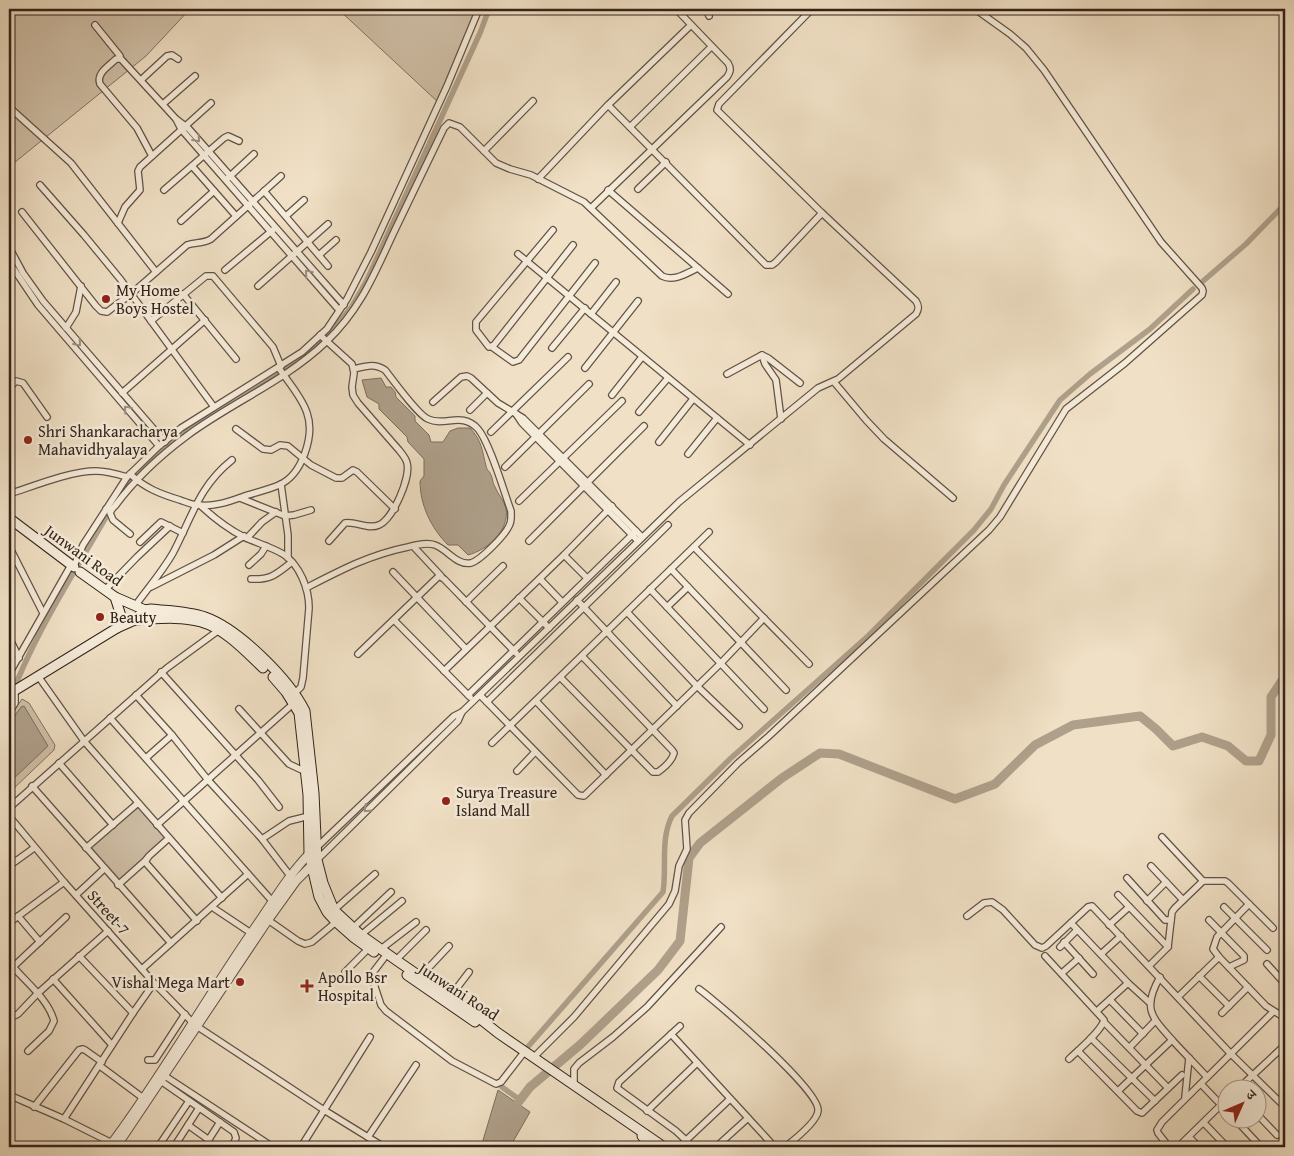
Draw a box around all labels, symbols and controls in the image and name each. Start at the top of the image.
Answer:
one-way arrow [191,133,200,142]
one-way arrow [305,270,314,279]
place label: My Home Boys Hostel [116,278,194,320]
marker: My Home Boys Hostel [100,293,112,305]
one-way arrow [73,337,82,346]
one-way arrow [124,406,133,415]
place label: Shri Shankaracharya Mahavidhyalaya [38,419,178,461]
marker: Shri Shankaracharya Mahavidhyalaya [22,434,34,446]
street label: Junwani Road [38,517,129,592]
place label: Beauty [110,605,156,629]
marker: Beauty [94,611,106,623]
place label: Surya Treasure Island Mall [456,780,557,822]
marker: Surya Treasure Island Mall [440,795,452,807]
one-way arrow [364,804,373,813]
street label: Street-7 [82,884,136,940]
street label: Junwani Road [412,955,504,1026]
place label: Apollo Bsr Hospital [318,965,388,1007]
place label: Vishal Mega Mart [112,970,230,994]
marker: Vishal Mega Mart [234,976,246,988]
marker: Apollo Bsr Hospital [300,979,314,993]
north arrow [1216,1078,1266,1128]
text: उ [1241,1085,1261,1105]

